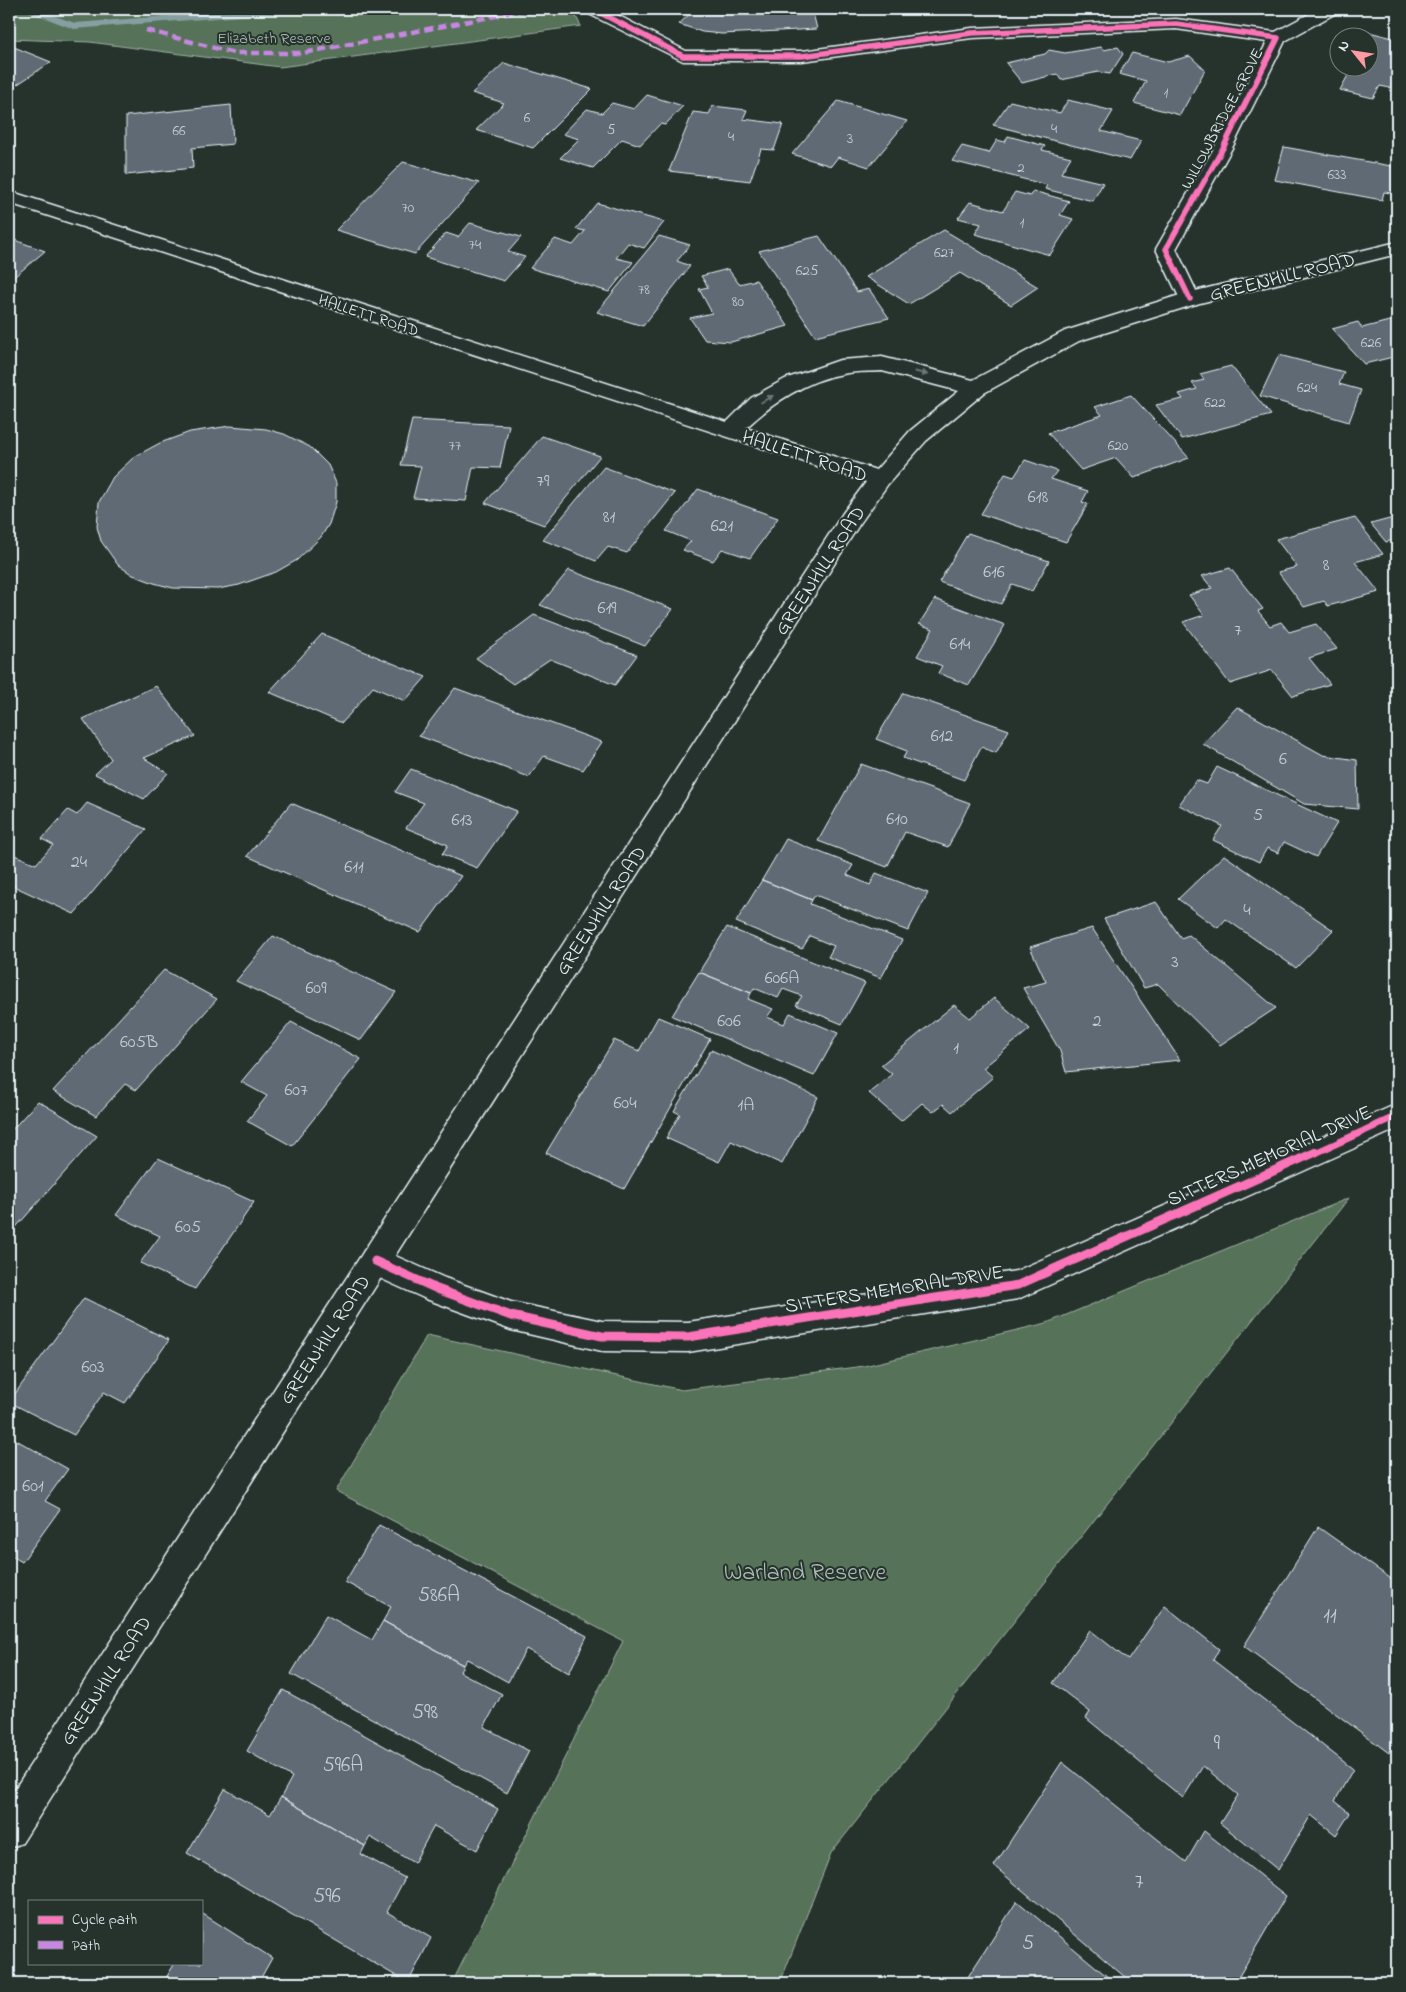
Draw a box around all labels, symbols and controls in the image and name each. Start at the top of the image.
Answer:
park label: Elizabeth Reserve [217,27,331,51]
north arrow [1328,28,1378,78]
text: N [1333,37,1355,56]
street label: WILLOWBRIDGE GROVE [1175,44,1270,194]
house number: 1 [1164,82,1169,104]
house number: 6 [524,107,531,129]
house number: 4 [1051,118,1057,140]
house number: 5 [607,119,616,141]
house number: 66 [172,120,186,142]
house number: 4 [728,126,734,148]
house number: 3 [847,128,853,150]
house number: 2 [1017,157,1025,179]
house number: 633 [1328,164,1347,186]
house number: 70 [402,197,415,219]
house number: 1 [1020,212,1025,234]
house number: 74 [469,234,481,256]
house number: 627 [934,242,954,264]
street label: GREENHILL ROAD [1207,246,1358,311]
house number: 625 [796,260,819,282]
house number: 78 [638,279,650,301]
street label: HALLETT ROAD [315,288,422,343]
house number: 80 [732,291,745,313]
house number: 626 [1361,332,1382,354]
one-way arrow [914,370,929,378]
house number: 624 [1297,377,1317,399]
house number: 622 [1204,392,1226,414]
one-way arrow [760,394,773,403]
street label: HALLETT ROAD [738,423,871,491]
house number: 77 [449,435,461,457]
house number: 620 [1108,435,1129,457]
house number: 79 [537,469,550,495]
house number: 618 [1028,485,1048,511]
street label: GREENHILL ROAD [768,501,874,642]
house number: 81 [603,505,616,531]
house number: 621 [711,514,734,540]
house number: 8 [1323,553,1330,579]
house number: 616 [983,560,1005,586]
house number: 619 [597,596,617,622]
house number: 7 [1234,618,1242,644]
house number: 614 [949,632,971,658]
house number: 612 [931,724,953,750]
house number: 6 [1279,747,1287,773]
house number: 5 [1253,803,1263,829]
house number: 610 [886,807,908,833]
house number: 613 [451,808,473,834]
street label: GREENHILL ROAD [549,841,655,982]
house number: 24 [71,850,88,876]
house number: 611 [344,855,364,881]
house number: 4 [1243,898,1251,924]
house number: 3 [1171,950,1179,976]
house number: 606A [765,966,799,992]
house number: 609 [305,976,327,1002]
house number: 606 [717,1009,741,1035]
house number: 2 [1093,1009,1102,1035]
house number: 605B [120,1030,158,1056]
house number: 1 [953,1036,959,1062]
house number: 607 [284,1078,308,1104]
house number: 604 [613,1091,637,1117]
house number: 1A [738,1093,754,1119]
street label: SITTERS MEMORIAL DRIVE [1163,1099,1377,1215]
house number: 605 [175,1215,201,1241]
street label: SITTERS MEMORIAL DRIVE [783,1259,1006,1322]
street label: GREENHILL ROAD [273,1270,379,1411]
house number: 603 [81,1355,105,1381]
house number: 601 [22,1474,44,1500]
park label: Warland Reserve [724,1556,886,1591]
house number: 586A [418,1581,460,1611]
house number: 11 [1323,1602,1337,1632]
street label: GREENHILL ROAD [54,1611,160,1752]
house number: 598 [412,1698,438,1728]
house number: 9 [1214,1729,1221,1759]
house number: 596A [323,1751,363,1781]
house number: 7 [1135,1868,1144,1898]
house number: 596 [313,1882,341,1912]
legend [28,1900,202,1964]
text: Cycle path [72,1909,137,1932]
house number: 5 [1022,1929,1034,1959]
text: Path [72,1935,100,1957]

